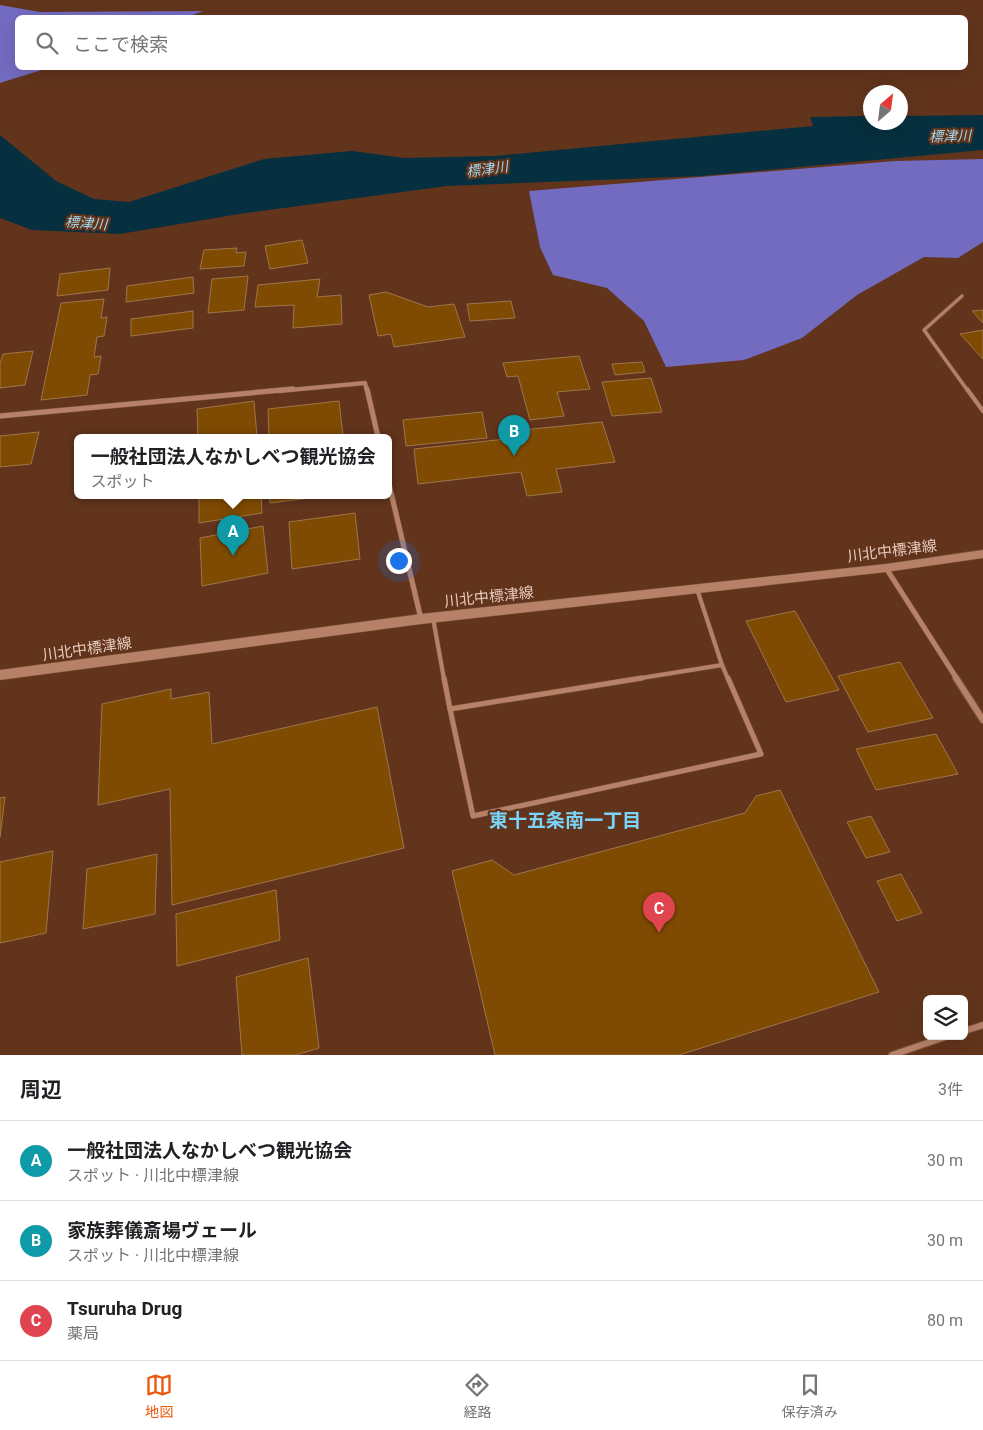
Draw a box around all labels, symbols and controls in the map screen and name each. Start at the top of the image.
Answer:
search box [15,15,968,70]
icon: search [33,29,61,57]
text: ここで検索 [73,33,168,56]
north arrow [863,85,908,130]
water label: 標津川 [929,127,973,145]
water label: 標津川 [465,158,511,180]
water label: 標津川 [64,214,110,233]
pin: B [498,415,530,456]
popup [74,434,392,499]
text: 一般社団法人なかしべつ観光協会 [90,445,376,468]
text: スポット [90,472,155,491]
pin: A [217,515,249,556]
street label: 川北中標津線 [846,537,938,565]
your location [386,548,412,574]
street label: 川北中標津線 [443,583,535,611]
street label: 川北中標津線 [41,634,133,664]
district label: 東十五条南一丁目 [489,809,641,832]
pin: C [643,892,675,933]
map controls [923,995,968,1040]
button: layers [923,995,968,1040]
text: 周辺 [20,1078,62,1102]
text: 3件 [938,1080,963,1099]
text: 一般社団法人なかしべつ観光協会 [67,1139,352,1162]
text: A [31,1151,41,1170]
text: 30 m [927,1151,963,1170]
text: スポット · 川北中標津線 [67,1166,239,1185]
text: 家族葬儀斎場ヴェール [67,1219,257,1242]
text: B [31,1231,41,1250]
text: 30 m [927,1231,963,1250]
text: スポット · 川北中標津線 [67,1246,239,1265]
text: Tsuruha Drug [67,1297,182,1320]
text: C [31,1311,41,1330]
text: 80 m [927,1311,963,1330]
text: 薬局 [67,1324,99,1343]
tab: 地図 [145,1371,173,1421]
tab: 経路 [463,1371,491,1421]
tab: 保存済み [782,1371,838,1421]

